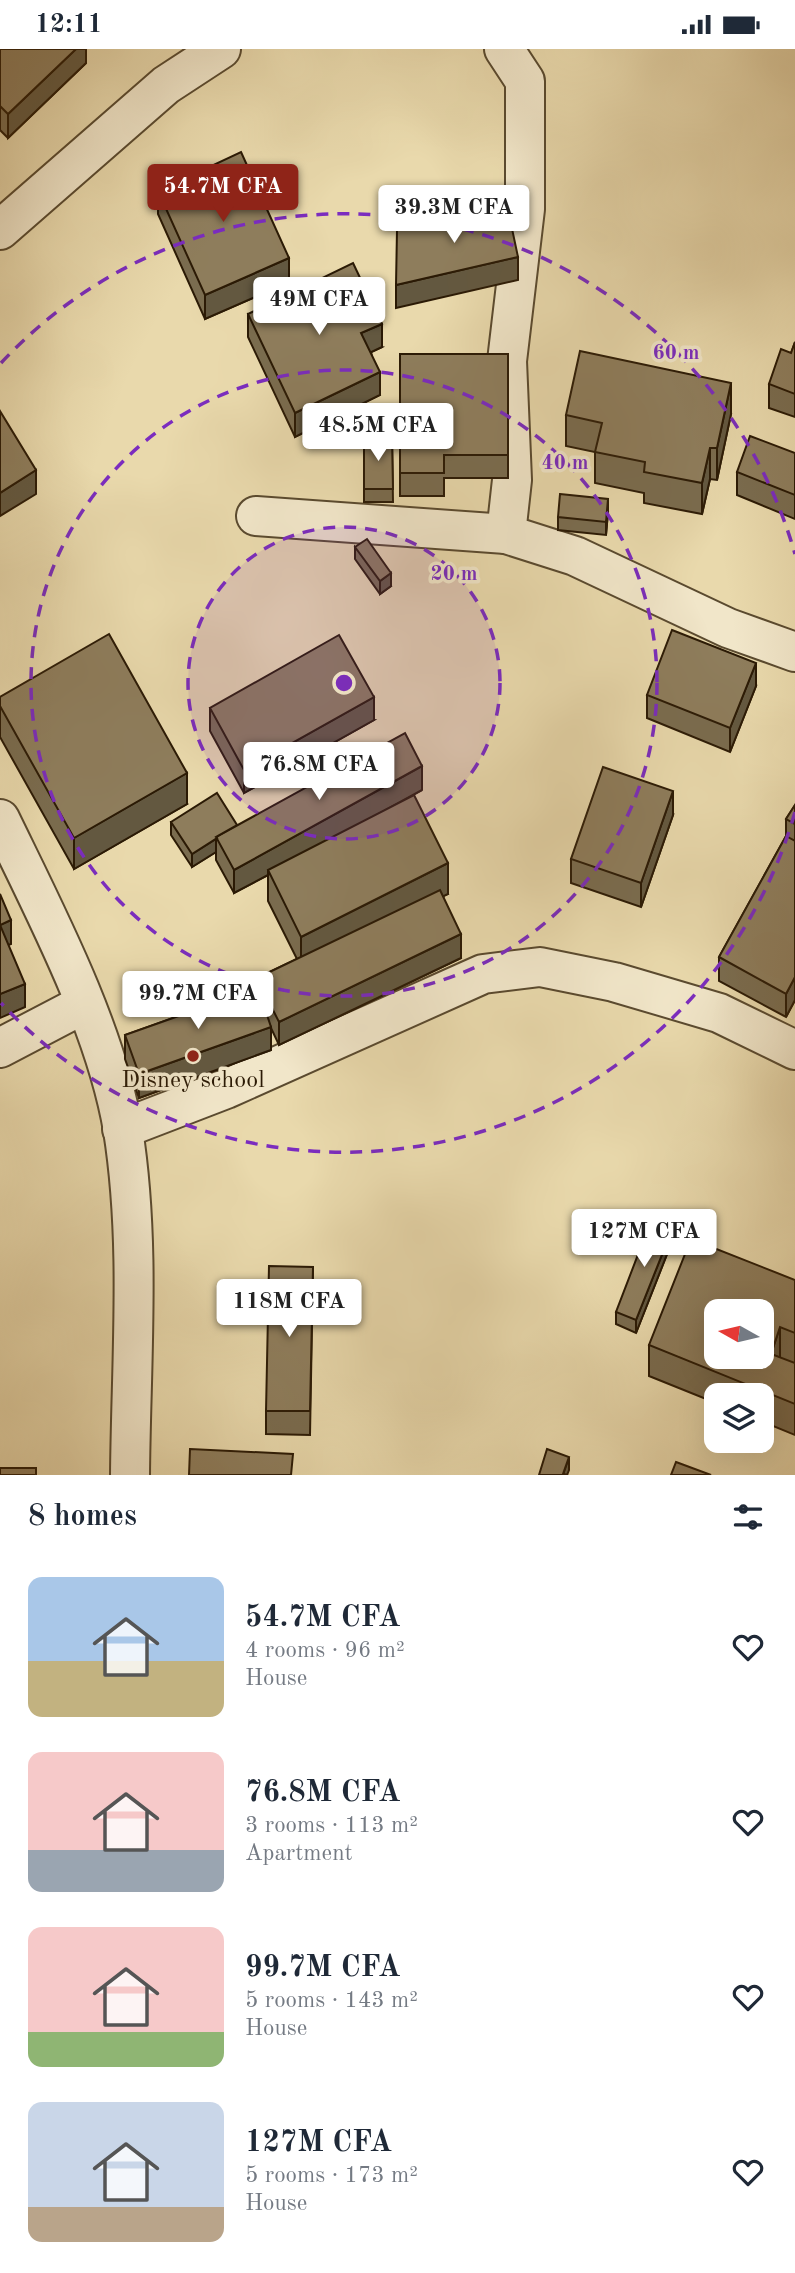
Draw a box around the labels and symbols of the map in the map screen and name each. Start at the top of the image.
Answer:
pin: 54.7M CFA [143,165,303,224]
pin: 39.3M CFA [374,185,534,245]
pin: 49M CFA [254,278,384,337]
text: 60 m [652,343,700,364]
pin: 48.5M CFA [298,403,458,463]
text: 40 m [541,453,589,474]
text: 20 m [430,564,478,585]
centre of rings [332,671,356,695]
pin: 76.8M CFA [239,743,399,802]
pin: 99.7M CFA [118,971,278,1031]
marker: Disney school [185,1048,201,1064]
place label: Disney school [121,1069,265,1093]
pin: 127M CFA [572,1209,716,1269]
pin: 118M CFA [217,1279,361,1339]
north arrow [704,1299,774,1369]

